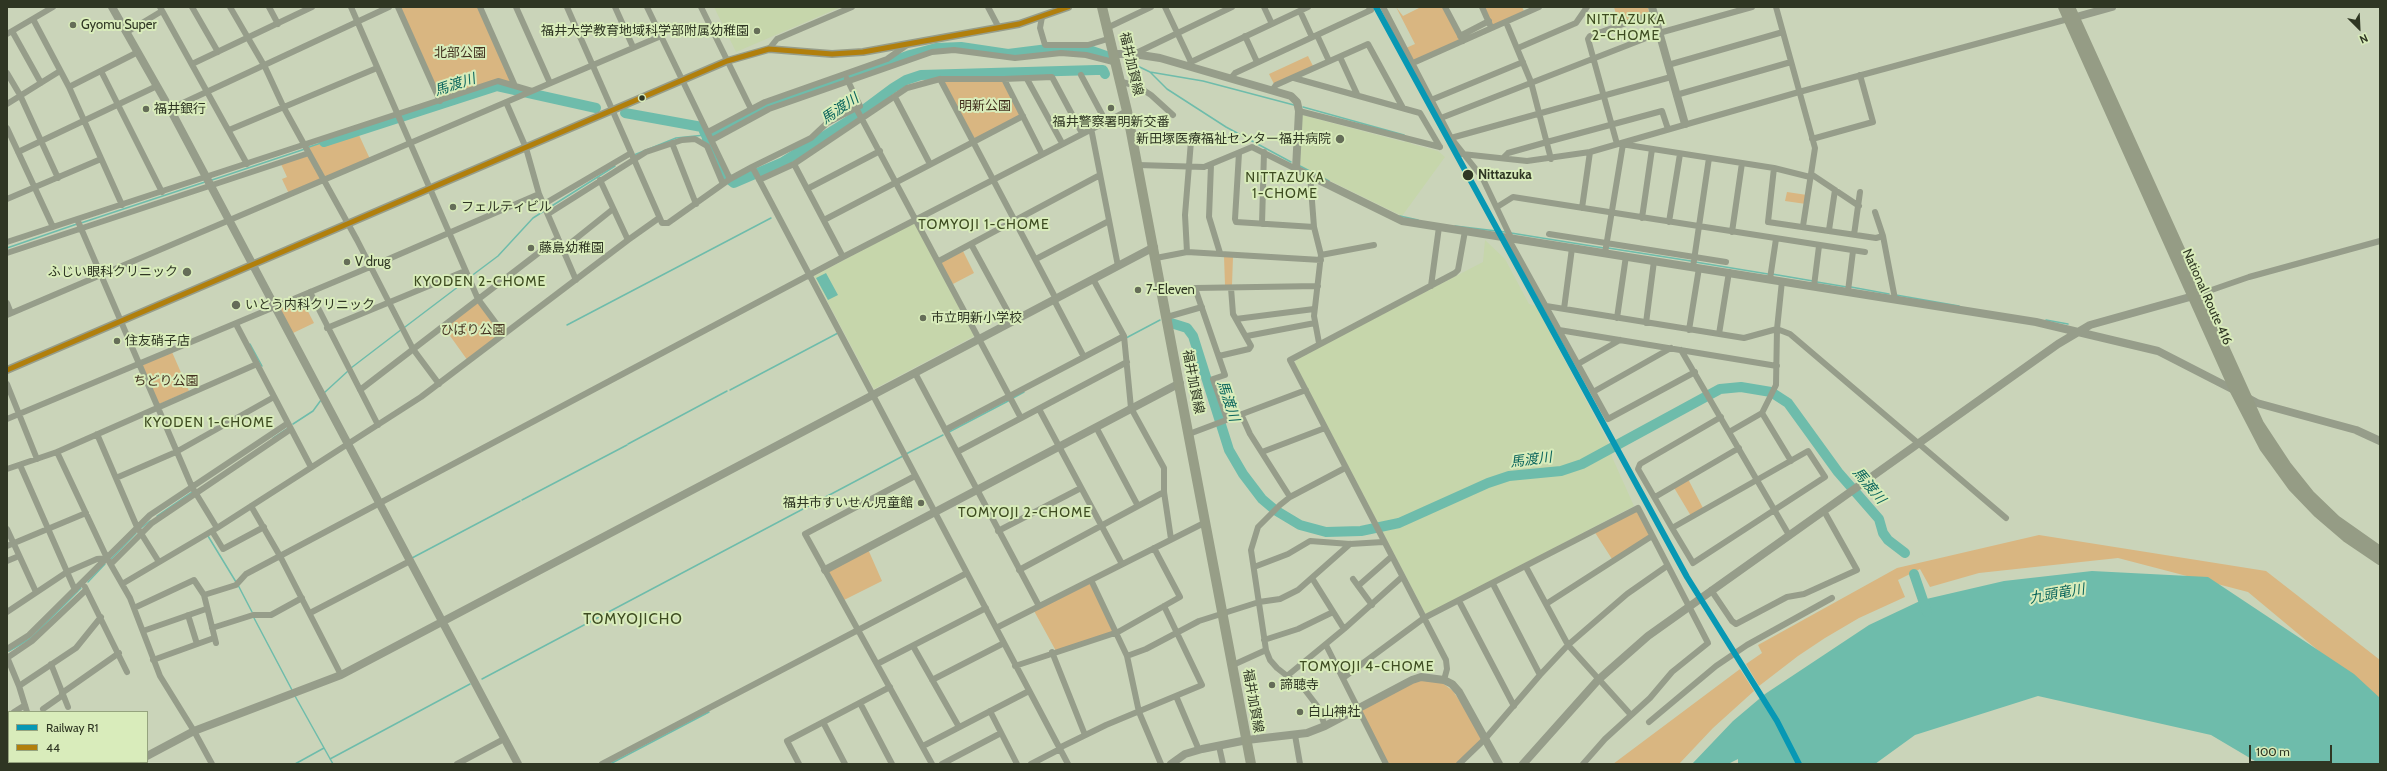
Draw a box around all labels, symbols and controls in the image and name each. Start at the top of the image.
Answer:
north arrow [2339,8,2379,48]
district label: NITTAZUKA 2-CHOME [1586,12,1666,44]
place label: Gyomu Super [81,17,157,33]
marker: Gyomu Super [68,20,78,30]
place label: 福井大学教育地域科学部附属幼稚園 [541,23,749,39]
marker: 福井大学教育地域科学部附属幼稚園 [752,26,762,36]
street label: 福井加賀線 [1116,31,1146,97]
text: N [2357,31,2370,47]
park label: 北部公園 [434,45,486,61]
water label: 馬渡川 [432,71,478,99]
water label: 馬渡川 [818,90,862,128]
unlabelled marker [637,93,647,103]
park label: 明新公園 [959,98,1011,114]
place label: 福井銀行 [154,101,206,117]
marker: 福井警察署明新交番 [1106,103,1116,113]
marker: 福井銀行 [141,104,151,114]
place label: 福井警察署明新交番 [1053,114,1169,130]
place label: 新田塚医療福祉センター福井病院 [1136,131,1331,147]
marker: 新田塚医療福祉センター福井病院 [1334,133,1346,145]
place label: Nittazuka [1478,167,1532,183]
marker: Nittazuka [1461,168,1475,182]
district label: NITTAZUKA 1-CHOME [1245,170,1325,202]
place label: フェルティビル [461,199,552,215]
marker: フェルティビル [448,202,458,212]
district label: TOMYOJI 1-CHOME [918,217,1050,233]
place label: 藤島幼稚園 [539,240,604,256]
marker: 藤島幼稚園 [526,243,536,253]
street label: National Route 416 [2179,247,2235,347]
place label: V drug [355,254,390,270]
marker: V drug [342,257,352,267]
place label: ふじい眼科クリニック [48,264,178,280]
marker: ふじい眼科クリニック [181,266,193,278]
district label: KYODEN 2-CHOME [414,274,546,290]
place label: 7-Eleven [1146,282,1195,298]
marker: 7-Eleven [1133,285,1143,295]
place label: いとう内科クリニック [245,297,375,313]
marker: いとう内科クリニック [230,299,242,311]
place label: 市立明新小学校 [931,310,1022,326]
marker: 市立明新小学校 [918,313,928,323]
park label: ひばり公園 [441,322,505,338]
place label: 住友硝子店 [125,333,190,349]
marker: 住友硝子店 [112,336,122,346]
street label: 福井加賀線 [1179,349,1207,415]
park label: ちどり公園 [134,373,198,389]
water label: 馬渡川 [1214,378,1242,424]
district label: KYODEN 1-CHOME [144,415,274,431]
water label: 馬渡川 [1509,449,1553,471]
water label: 馬渡川 [1849,465,1889,507]
place label: 福井市すいせん児童館 [783,495,913,511]
marker: 福井市すいせん児童館 [916,498,926,508]
district label: TOMYOJI 2-CHOME [958,505,1092,521]
water label: 九頭竜川 [2028,581,2086,607]
district label: TOMYOJICHO [583,611,683,629]
district label: TOMYOJI 4-CHOME [1300,659,1434,675]
street label: 福井加賀線 [1240,668,1266,734]
place label: 諦聴寺 [1280,677,1319,693]
marker: 諦聴寺 [1267,680,1277,690]
place label: 白山神社 [1308,704,1360,720]
marker: 白山神社 [1295,707,1305,717]
legend [8,711,148,763]
text: Railway R1 [46,720,98,735]
scale bar [2251,737,2334,763]
text: 44 [46,740,60,755]
text: 100 m [2256,744,2290,759]

